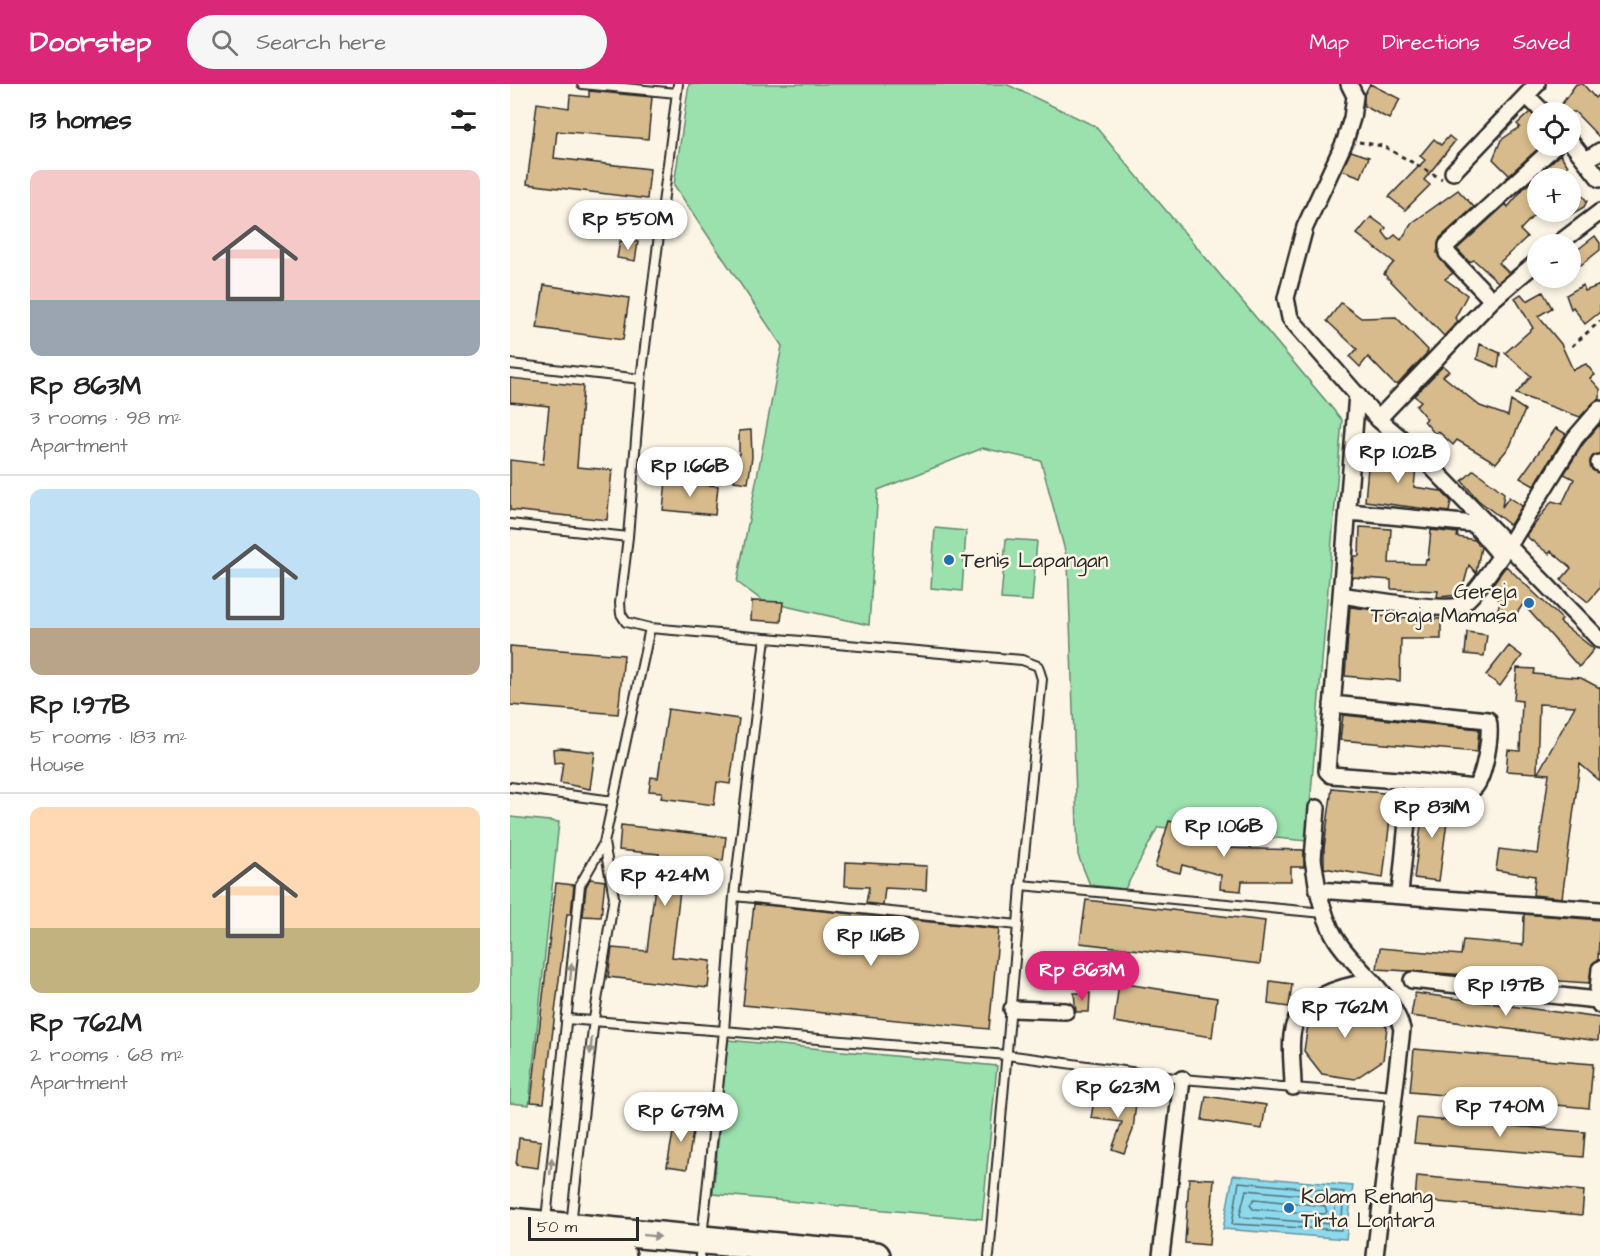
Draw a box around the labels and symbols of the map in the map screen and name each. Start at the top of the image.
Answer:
pin: Rp 550M [573,200,683,251]
pin: Rp 1.02B [1336,433,1460,484]
pin: Rp 1.66B [628,447,752,498]
place label: Tenis Lapangan [961,546,1108,577]
marker: Tenis Lapangan [942,553,956,567]
place label: Gereja Toraja Mamasa [1371,577,1517,630]
marker: Gereja Toraja Mamasa [1522,596,1536,610]
pin: Rp 831M [1377,788,1487,839]
pin: Rp 1.06B [1162,807,1286,858]
pin: Rp 424M [610,856,720,907]
pin: Rp 1.16B [809,916,933,967]
pin: Rp 863M [1027,951,1137,1002]
one-way arrow [566,963,576,982]
pin: Rp 1.97B [1444,966,1568,1017]
pin: Rp 762M [1290,988,1400,1039]
one-way arrow [586,1036,596,1055]
pin: Rp 623M [1063,1068,1173,1119]
pin: Rp 740M [1445,1087,1555,1138]
pin: Rp 679M [626,1092,736,1143]
one-way arrow [546,1157,556,1176]
place label: Kolam Renang Tirta Lontara [1301,1182,1435,1235]
marker: Kolam Renang Tirta Lontara [1282,1201,1296,1215]
scale bar [528,1214,639,1242]
one-way arrow [642,1231,661,1241]

